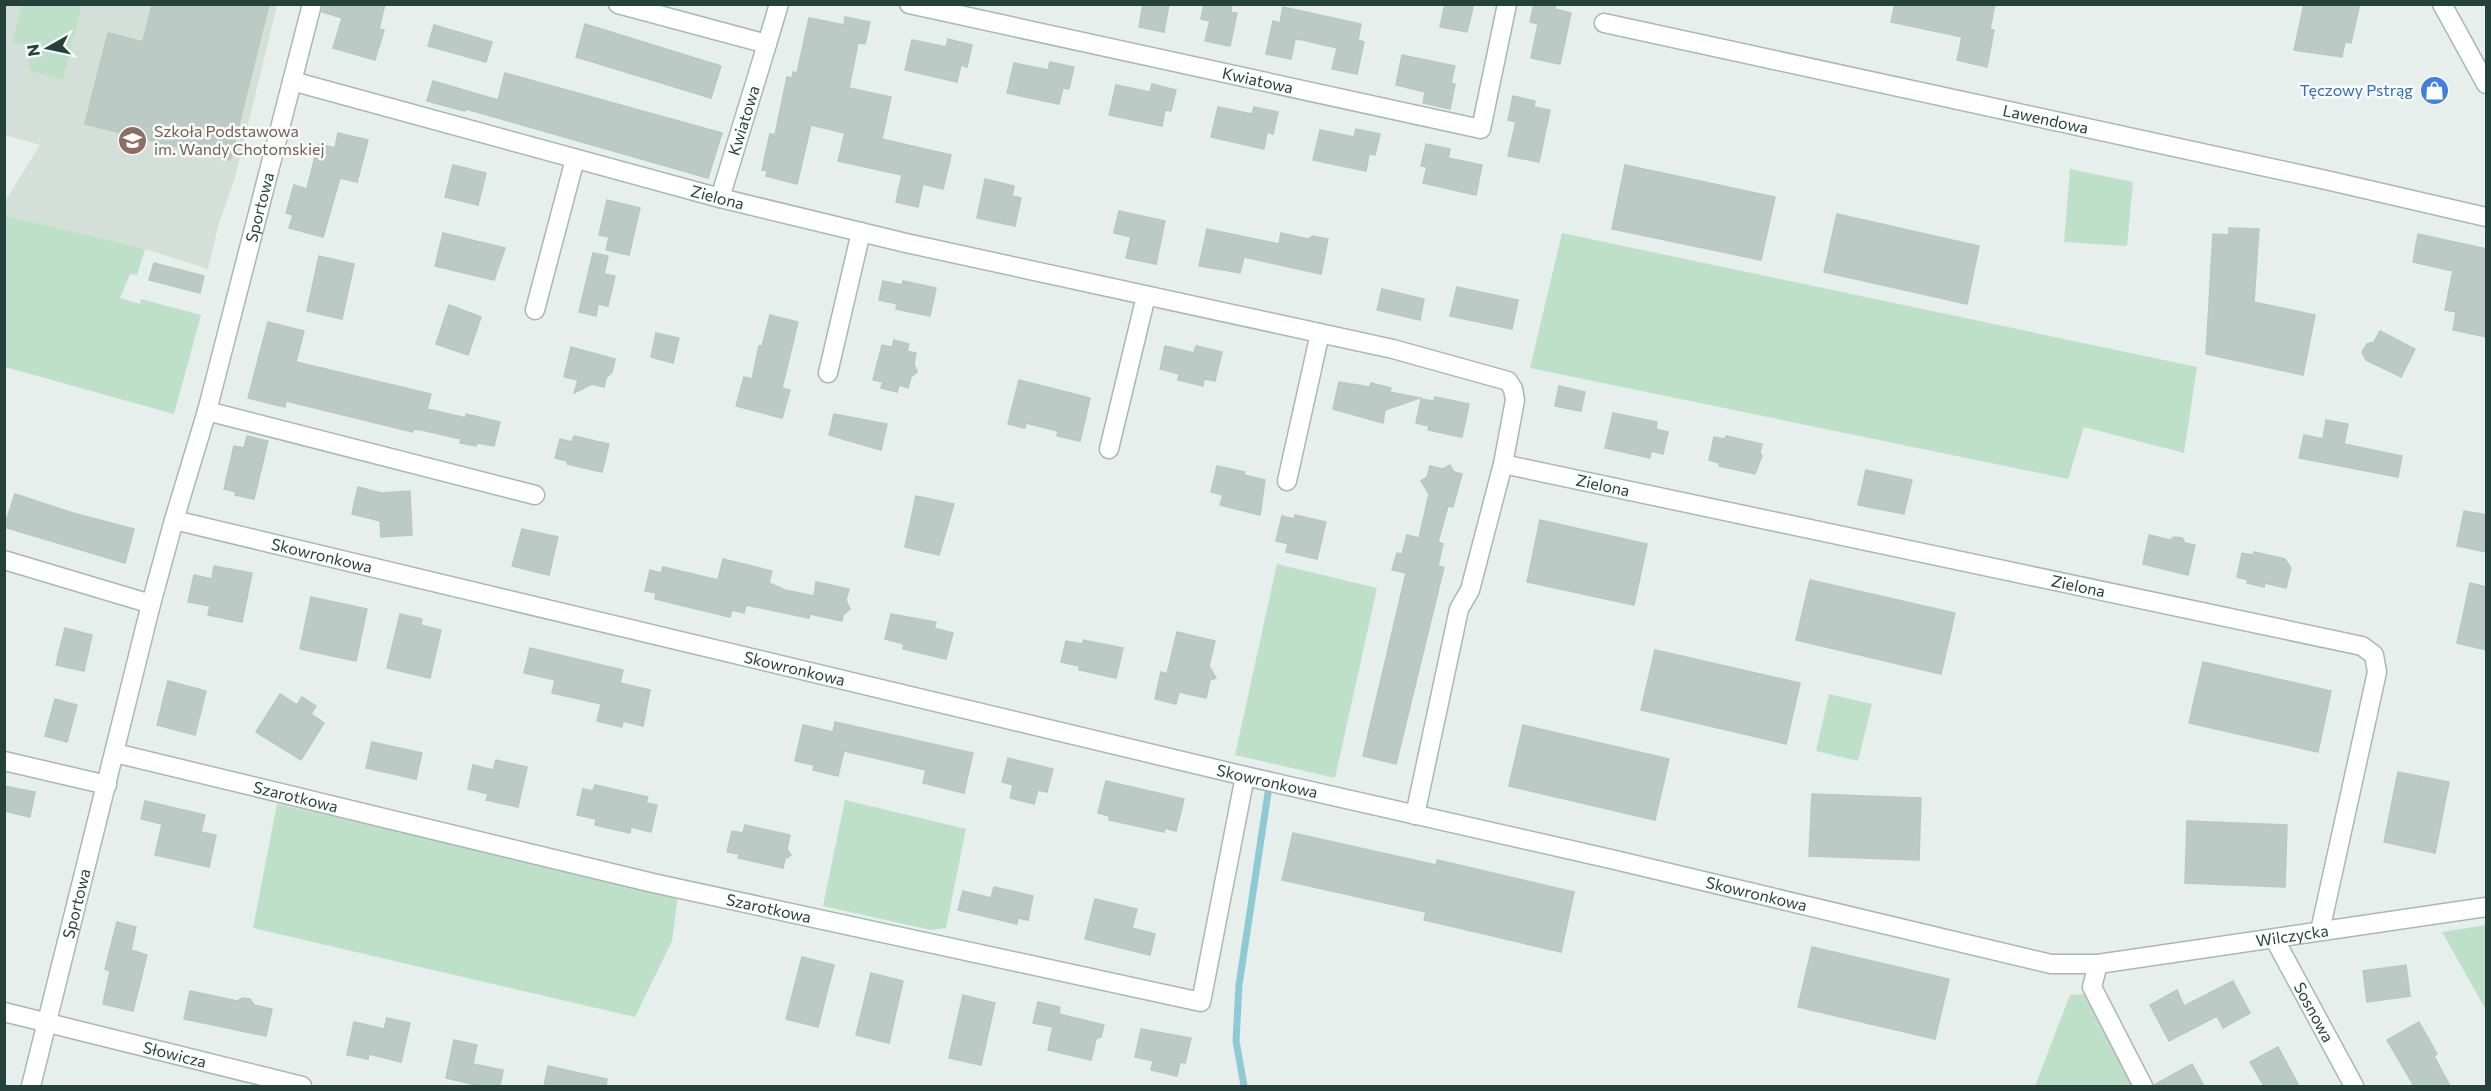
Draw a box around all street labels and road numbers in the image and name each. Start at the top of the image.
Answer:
street label: Kwiatowa [1221,63,1295,97]
street label: Kwiatowa [724,83,763,158]
street label: Lawendowa [2001,100,2090,137]
street label: Sportowa [241,170,277,244]
street label: Zielona [689,180,746,213]
street label: Zielona [1574,470,1632,500]
street label: Skowronkowa [270,534,374,576]
street label: Zielona [2050,570,2107,600]
street label: Skowronkowa [742,647,847,689]
street label: Skowronkowa [1215,760,1320,801]
street label: Szarotkowa [252,777,340,816]
street label: Sportowa [58,866,94,940]
street label: Skowronkowa [1704,872,1809,914]
street label: Szarotkowa [725,889,813,926]
street label: Wilczycka [2254,920,2330,950]
street label: Sosnowa [2291,979,2338,1045]
street label: Słowicza [141,1037,209,1071]

